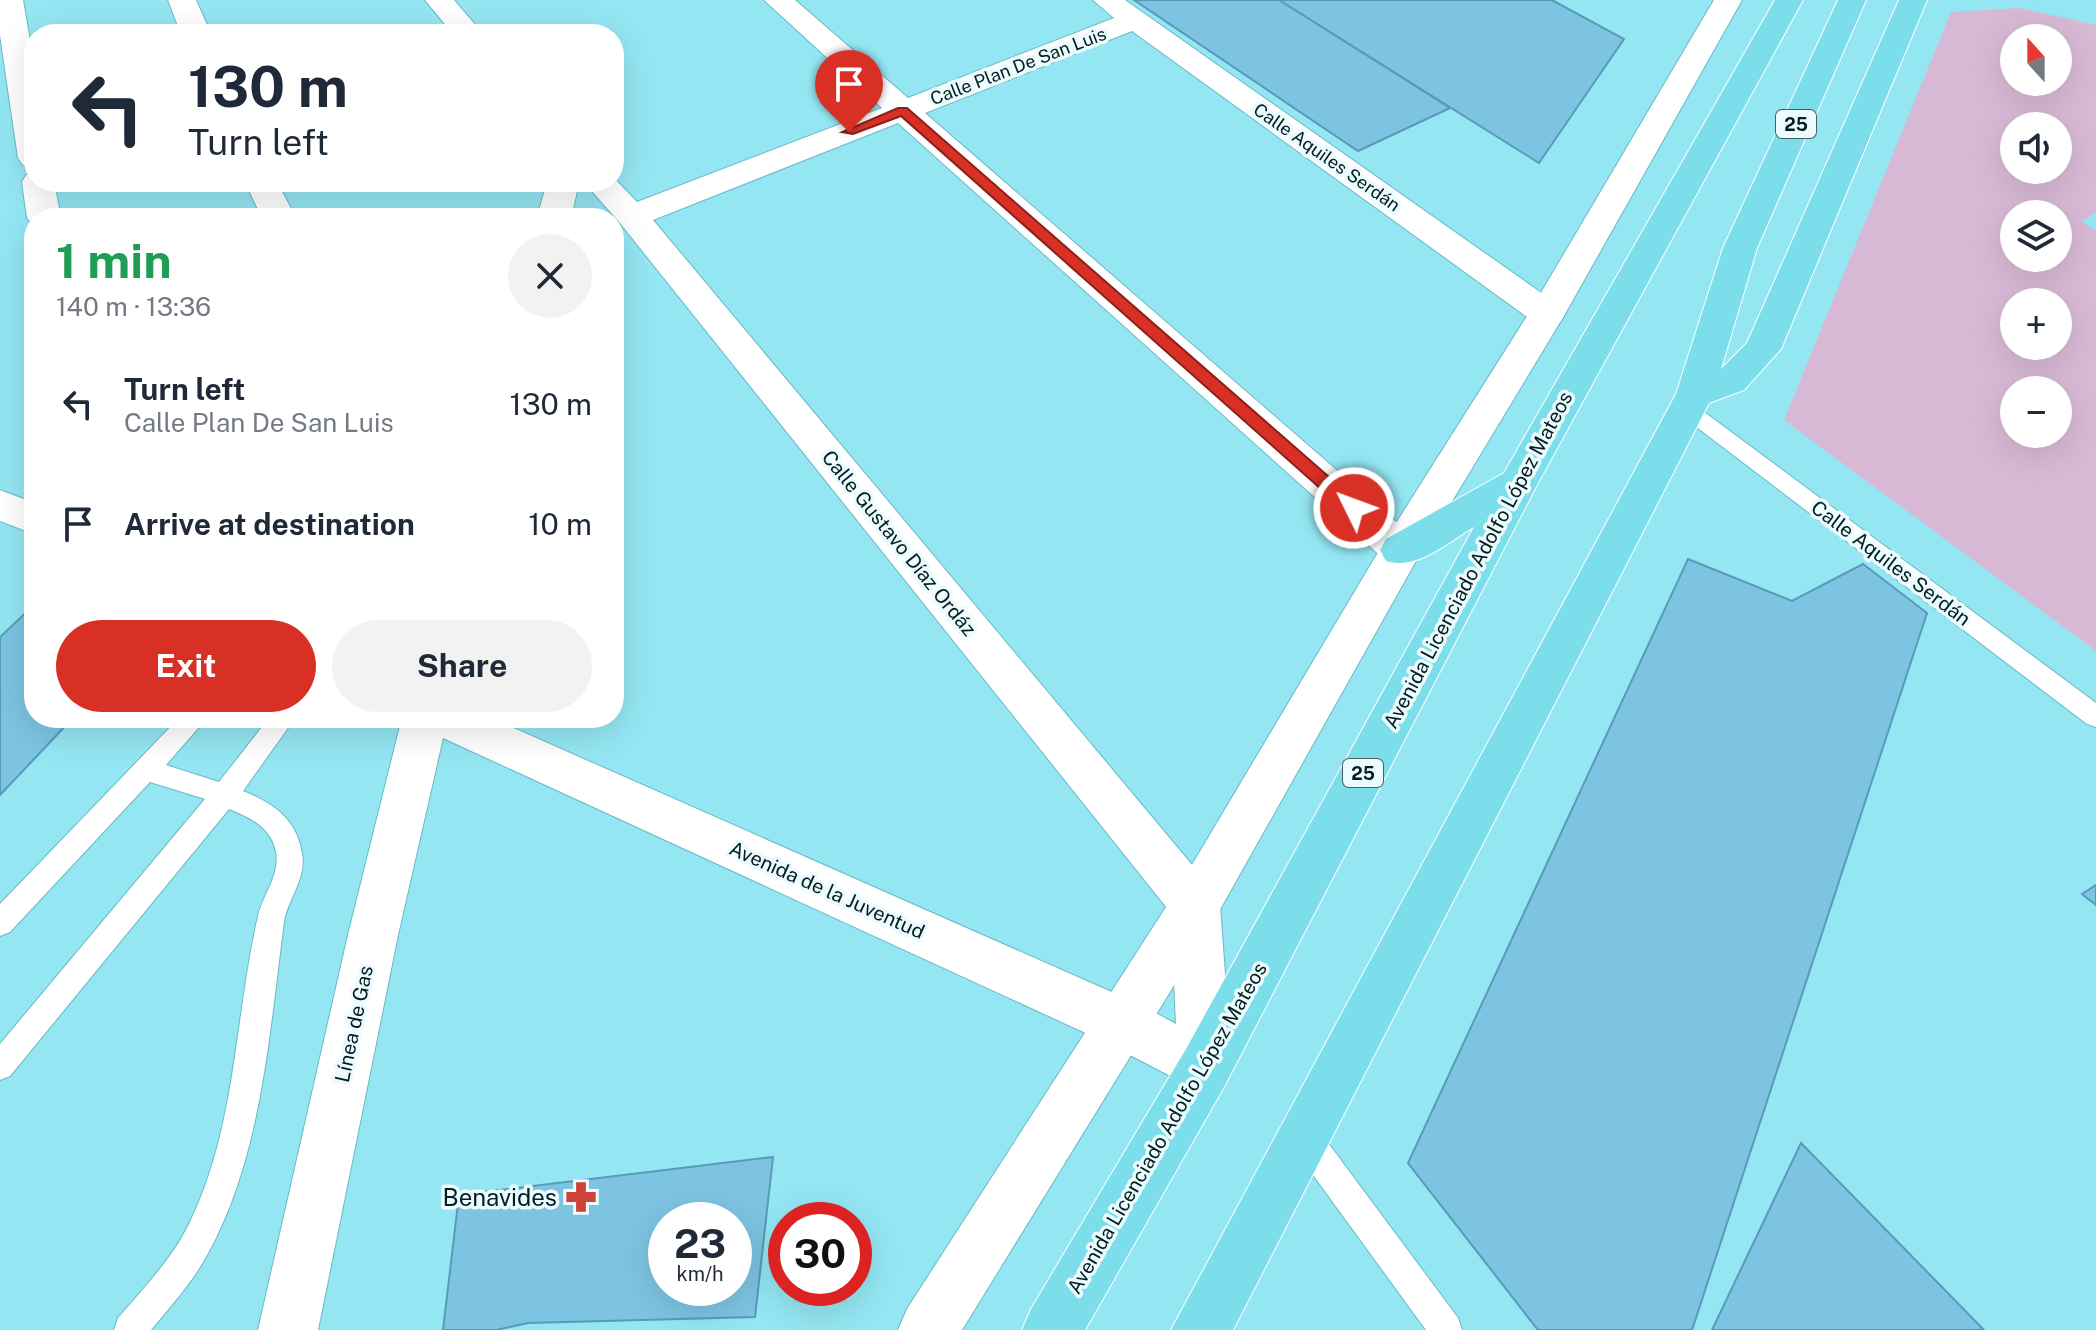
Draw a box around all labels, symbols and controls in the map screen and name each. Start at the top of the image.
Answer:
street label: Calle Plan De San Luis [927,23,1109,109]
north arrow [2000,24,2072,96]
map controls [2000,24,2072,448]
pin [815,50,883,132]
text: 130 m [188,54,348,120]
icon: left [56,56,160,160]
icon: arrive [827,62,871,106]
street label: Calle Aquiles Serdán [1250,98,1404,216]
road number: 25 [1776,110,1816,138]
button: sound [2000,112,2072,184]
text: Turn left [188,121,329,163]
button: layers [2000,200,2072,272]
text: 1 min [56,232,172,289]
button: close [508,234,592,318]
button: + [2000,288,2072,360]
text: 140 m · 13:36 [56,291,211,322]
text: Turn left [124,371,245,407]
button: − [2000,376,2072,448]
icon: left [56,382,100,426]
text: 130 m [509,386,592,422]
street label: Avenida Licenciado Adolfo López Mateos [1379,387,1577,733]
text: Calle Plan De San Luis [124,407,394,438]
street label: Calle Gustavo Díaz Ordáz [817,445,981,641]
position arrow [1312,466,1396,550]
street label: Calle Aquiles Serdán [1807,495,1975,631]
icon: arrive [56,502,100,546]
text: Arrive at destination [124,506,415,542]
text: 10 m [528,506,592,542]
button: Exit [56,620,316,712]
button: Share [332,620,592,712]
road number: 25 [1343,759,1383,787]
street label: Avenida de la Juventud [726,836,928,944]
street label: Avenida Licenciado Adolfo López Mateos [1062,958,1272,1298]
street label: Línea de Gas [330,963,378,1085]
pharmacy icon: Benavides [564,1180,598,1214]
place label: Benavides [443,1183,557,1211]
speed limit sign: 30 [768,1202,872,1306]
text: 23 [674,1220,726,1267]
text: km/h [676,1262,724,1286]

